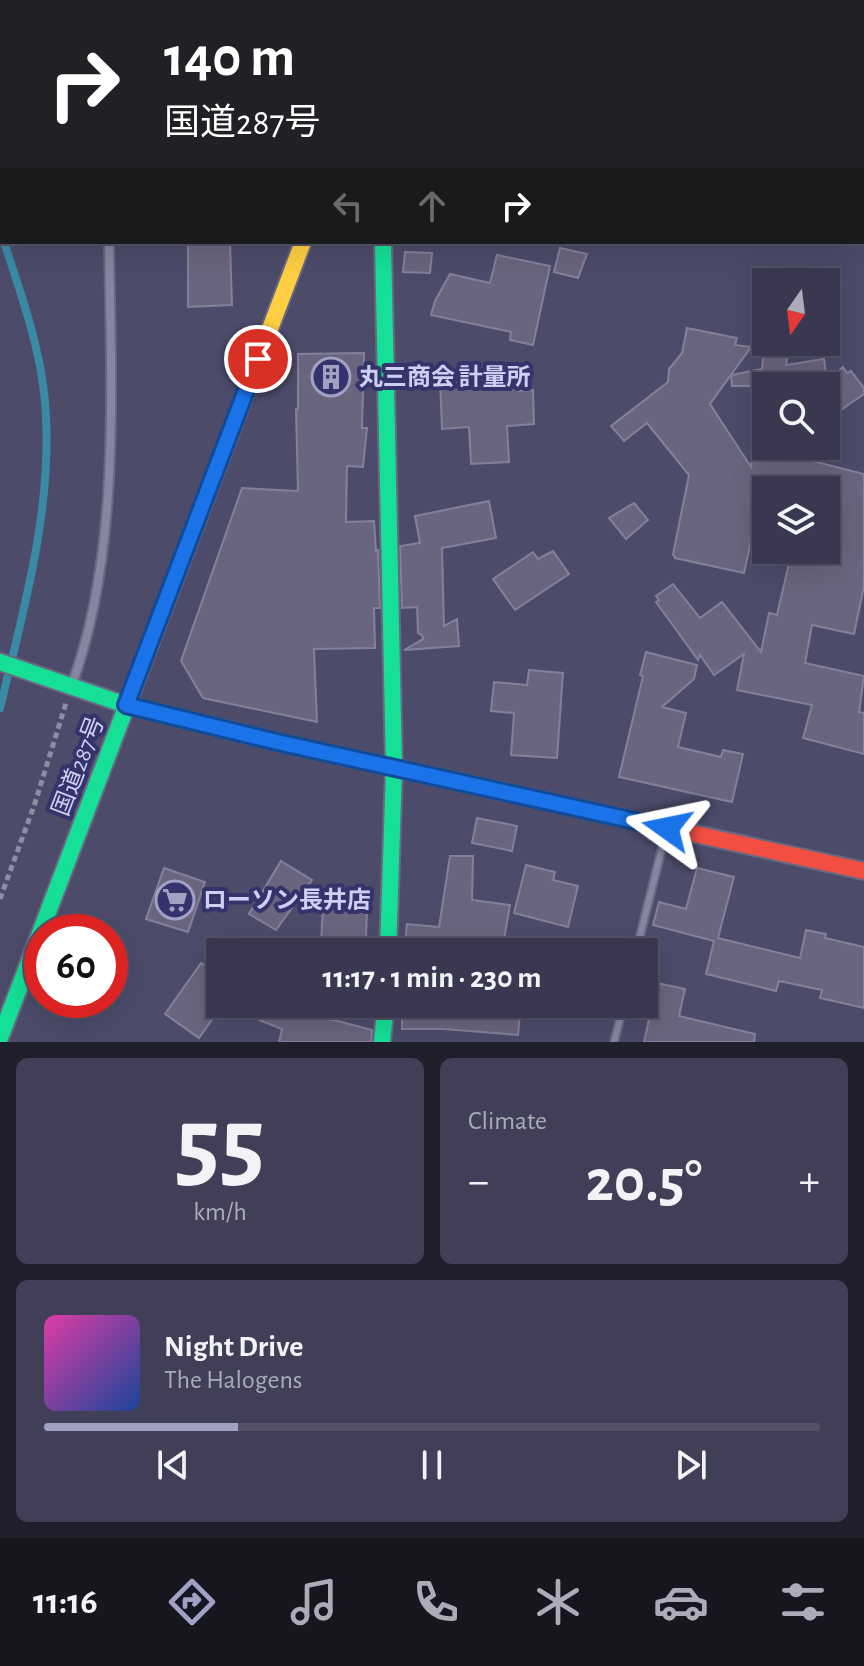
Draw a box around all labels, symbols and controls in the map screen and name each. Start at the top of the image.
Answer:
text: 140 m [164,30,295,86]
icon: right [32,32,136,136]
text: 国道287号 [164,105,320,141]
icon: left [326,184,370,228]
icon: ahead [410,184,454,228]
icon: right [494,184,538,228]
north arrow [752,268,840,356]
map controls [752,268,840,564]
pin [224,325,292,393]
icon: arrive [236,337,280,381]
building icon: 丸三商会 計量所 [310,356,352,398]
place label: 丸三商会 計量所 [359,364,531,390]
button: search [752,372,840,460]
button: layers [752,476,840,564]
street label: 国道287号 [47,713,109,819]
position arrow [625,786,709,870]
supermarket icon: ローソン長井店 [154,879,196,921]
place label: ローソン長井店 [203,887,371,913]
speed limit sign: 60 [24,914,128,1018]
text: 11:17 · 1 min · 230 m [323,963,541,993]
text: 55 [175,1093,265,1197]
text: Climate [468,1108,547,1134]
text: 20.5° [586,1152,702,1212]
text: − [468,1160,489,1204]
text: + [799,1160,820,1204]
text: km/h [193,1199,247,1225]
text: Night Drive [164,1332,303,1362]
text: The Halogens [164,1367,302,1393]
icon: previous [151,1443,195,1487]
icon: pause [410,1443,454,1487]
icon: next [669,1443,713,1487]
icon: directions [164,1574,220,1630]
icon: music [286,1574,342,1630]
icon: phone [408,1574,464,1630]
icon: climate [530,1574,586,1630]
icon: car [653,1574,709,1630]
icon: filters [775,1574,831,1630]
text: 11:16 [33,1584,98,1620]

